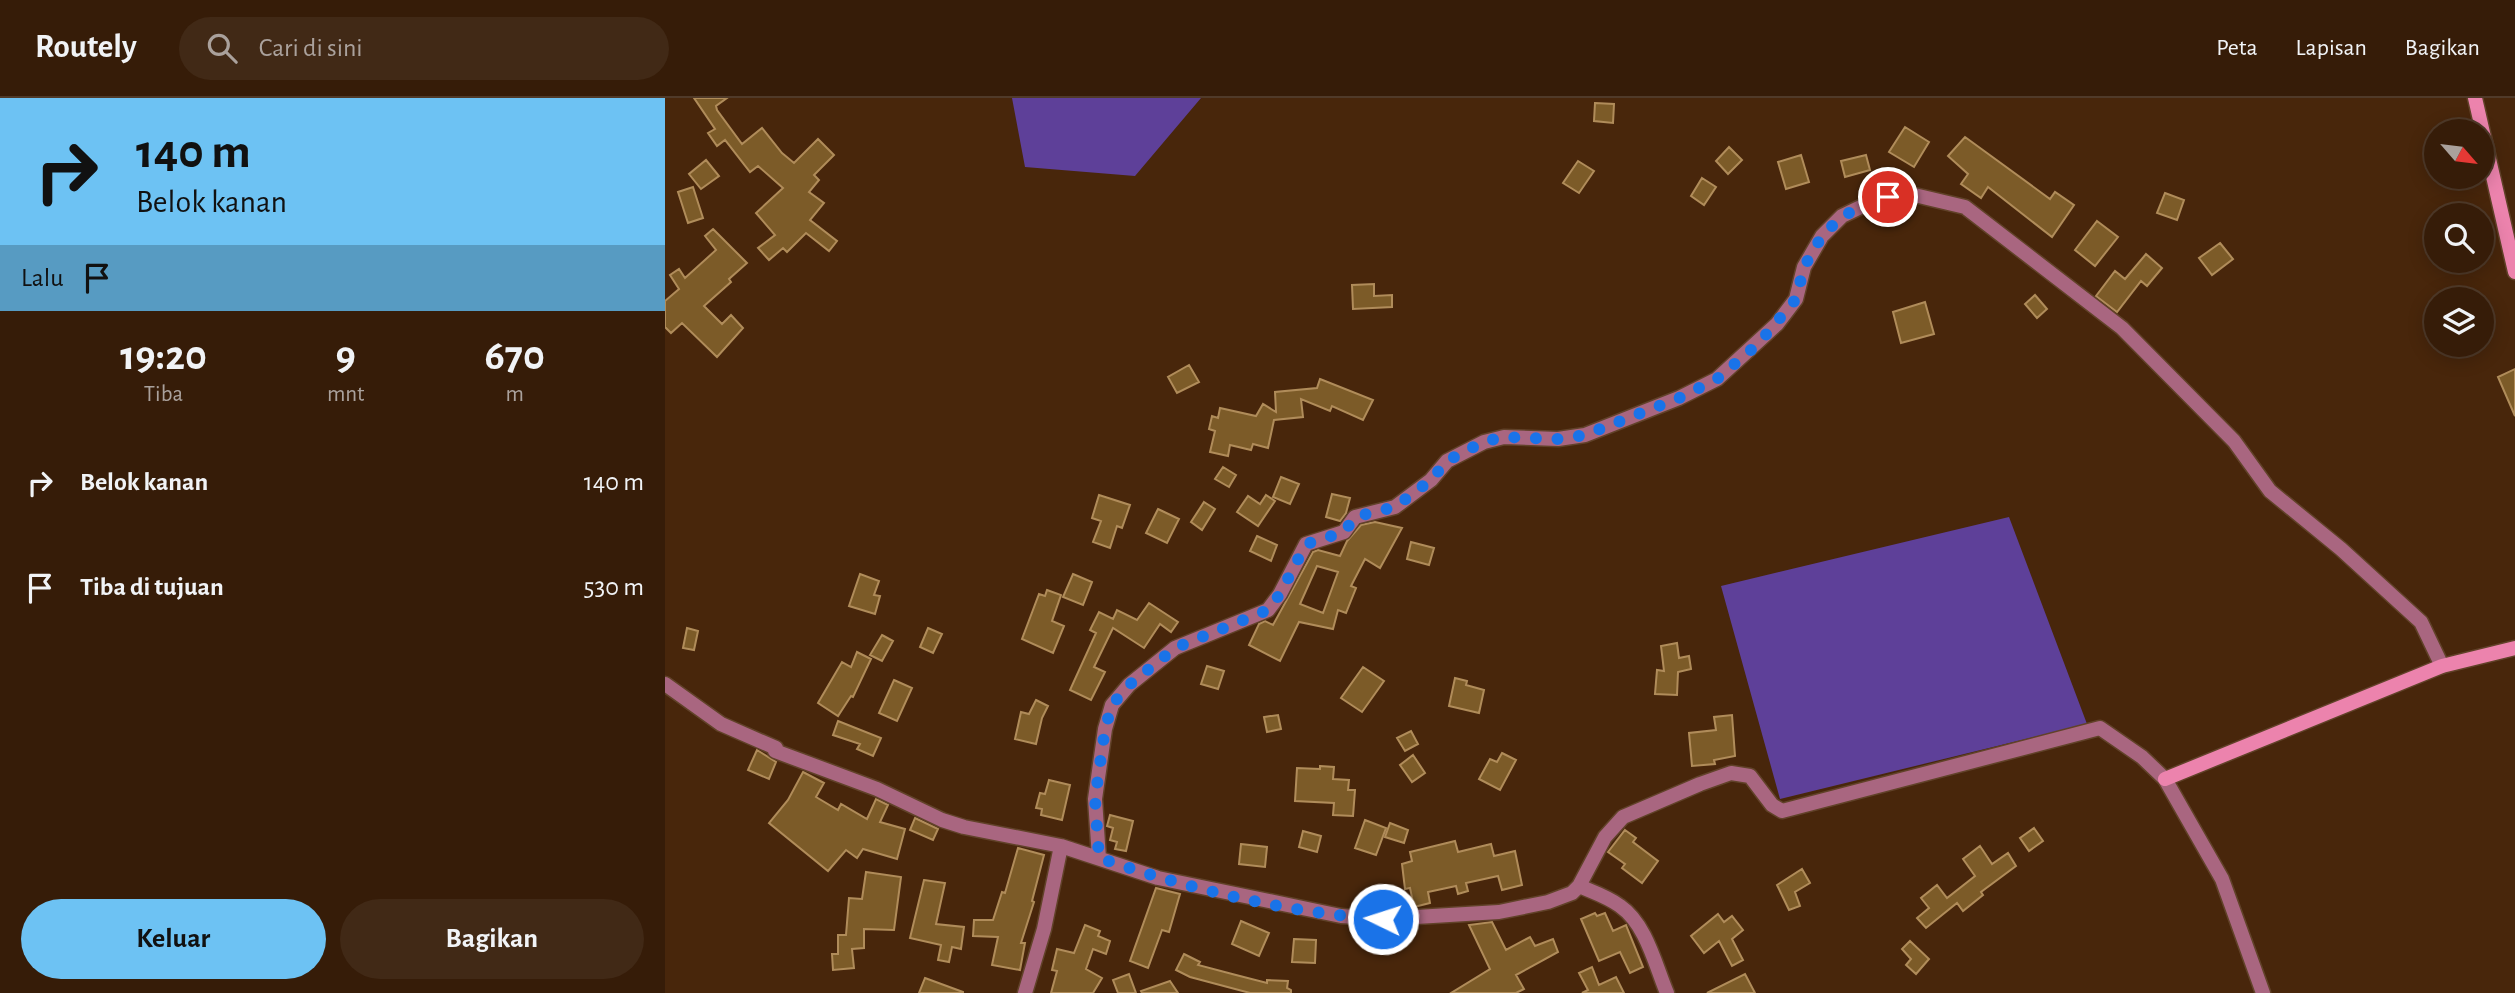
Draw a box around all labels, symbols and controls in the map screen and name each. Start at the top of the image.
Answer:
search box [179,17,669,80]
icon: search [203,29,241,67]
text: Routely [35,31,137,64]
text: Cari di sini [259,35,363,61]
text: Peta [2216,36,2258,60]
text: Lapisan [2296,36,2367,60]
text: Bagikan [2405,36,2480,60]
north arrow [2424,119,2494,189]
map controls [2424,119,2494,357]
icon: right [21,126,112,217]
text: 140 m [136,128,251,177]
pin [1858,167,1918,227]
icon: arrive [1869,178,1907,216]
text: Belok kanan [136,186,287,218]
button: search [2424,203,2494,273]
icon: arrive [78,259,116,297]
text: Lalu [21,265,64,291]
button: layers [2424,287,2494,357]
text: 19:20 [120,335,207,377]
text: 9 [336,335,356,377]
text: 670 [485,335,545,377]
text: Tiba [144,383,183,406]
text: mnt [327,383,364,406]
text: m [505,383,524,406]
icon: right [21,464,59,502]
text: Belok kanan [80,469,208,495]
text: 140 m [584,469,644,495]
icon: arrive [21,569,59,607]
text: Tiba di tujuan [80,574,224,600]
text: 530 m [584,574,644,600]
position arrow [1346,882,1420,956]
button: Keluar [21,899,326,979]
button: Bagikan [340,899,644,979]

